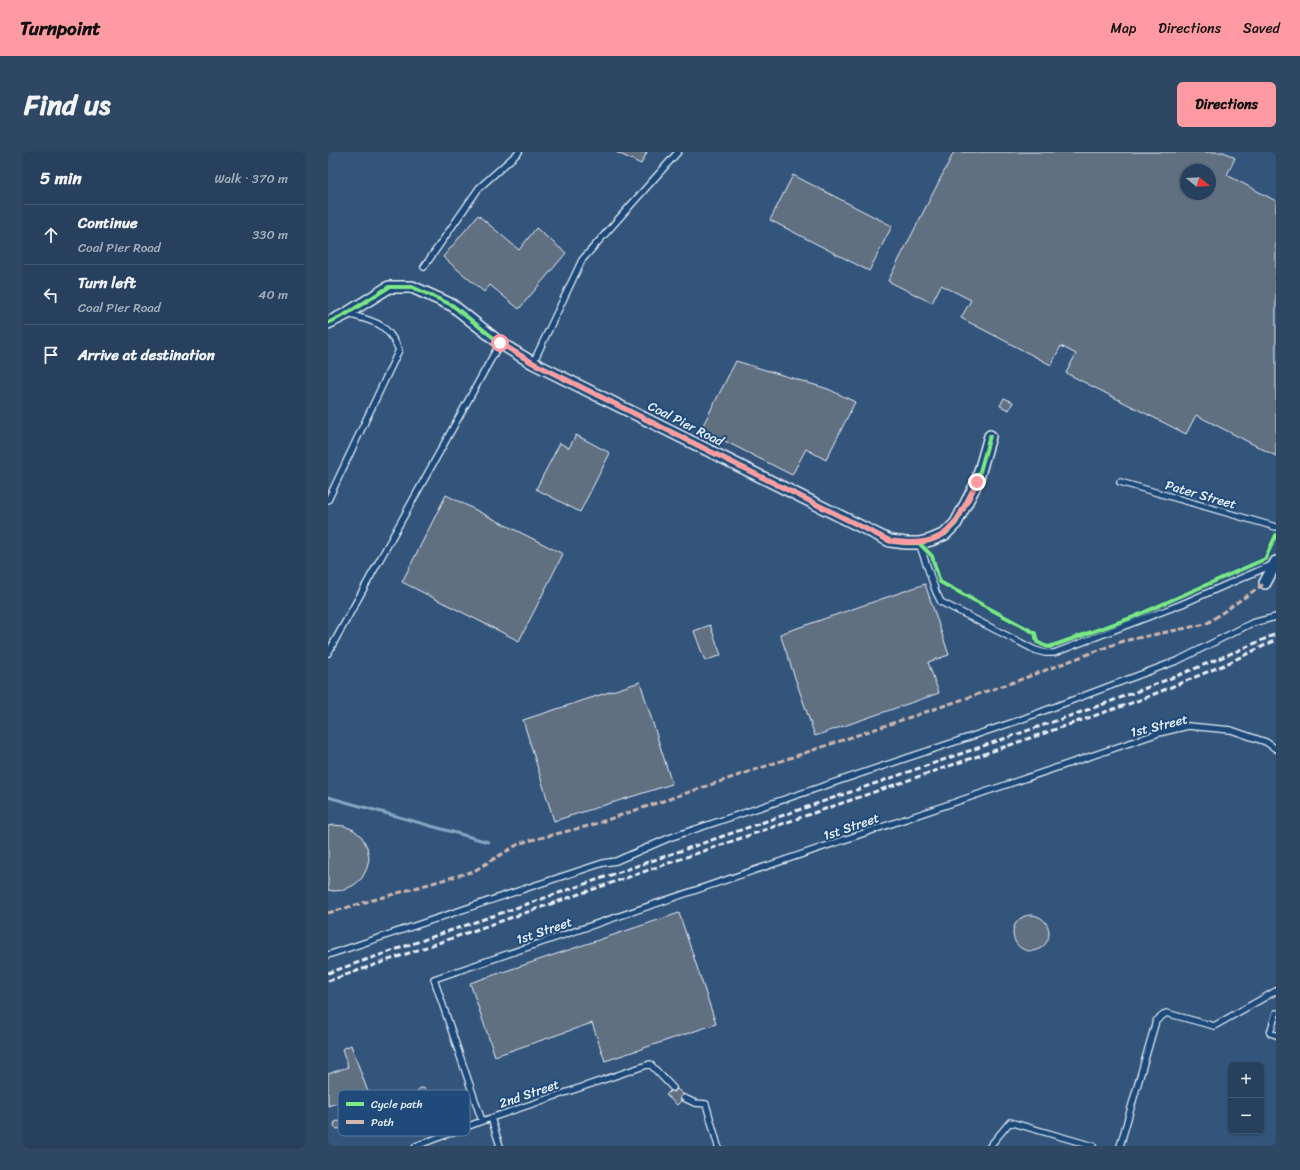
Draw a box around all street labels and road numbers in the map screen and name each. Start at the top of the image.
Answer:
street label: Coal Pier Road [644,394,729,453]
street label: Pater Street [1163,473,1239,516]
street label: 1st Street [1128,707,1191,744]
street label: 1st Street [820,806,883,847]
street label: 1st Street [513,910,576,951]
street label: 2nd Street [496,1072,563,1115]

